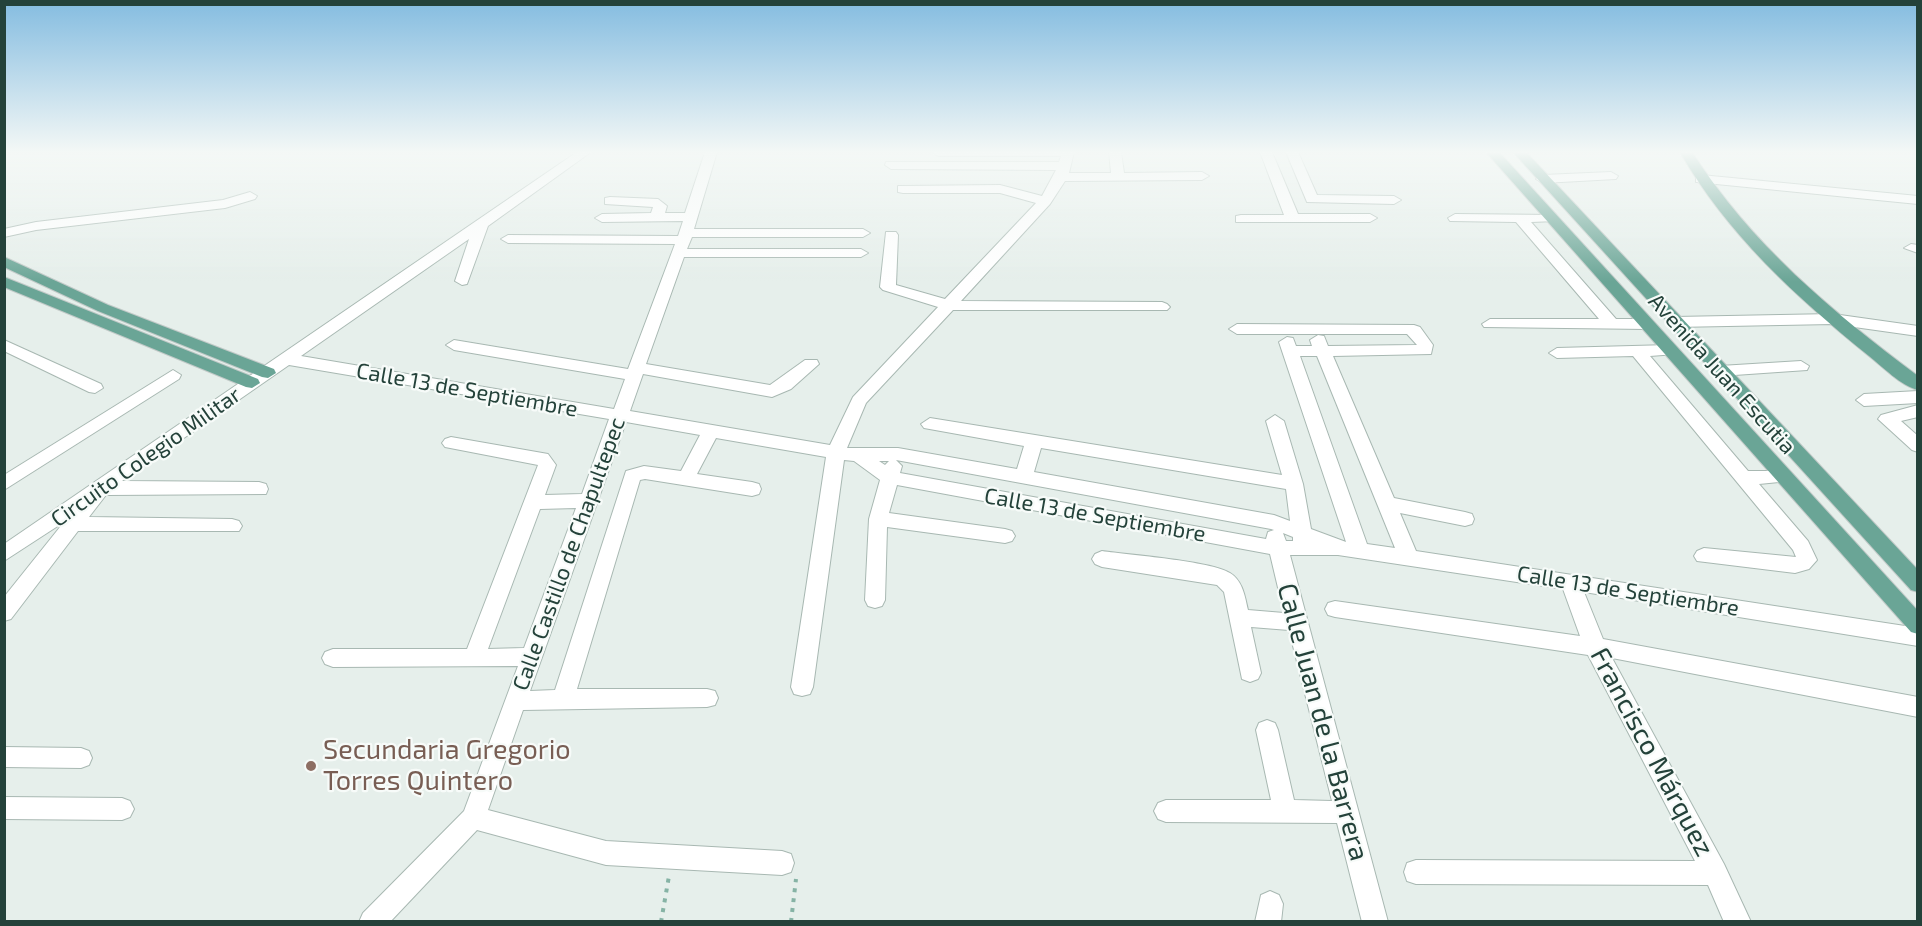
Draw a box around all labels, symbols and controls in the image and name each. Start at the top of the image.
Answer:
street label: Avenida Juan Escutia [1643,288,1801,460]
street label: Calle 13 de Septiembre [354,358,580,422]
street label: Circuito Colegio Militar [46,381,246,533]
street label: Calle Castillo de Chapultepec [507,414,631,694]
street label: Calle 13 de Septiembre [982,483,1208,547]
street label: Calle 13 de Septiembre [1515,560,1741,622]
street label: Calle Juan de la Barrera [1270,580,1376,864]
street label: Francisco Márquez [1583,642,1721,862]
place label: Secundaria Gregorio Torres Quintero [323,734,571,797]
marker: Secundaria Gregorio Torres Quintero [304,759,318,773]

